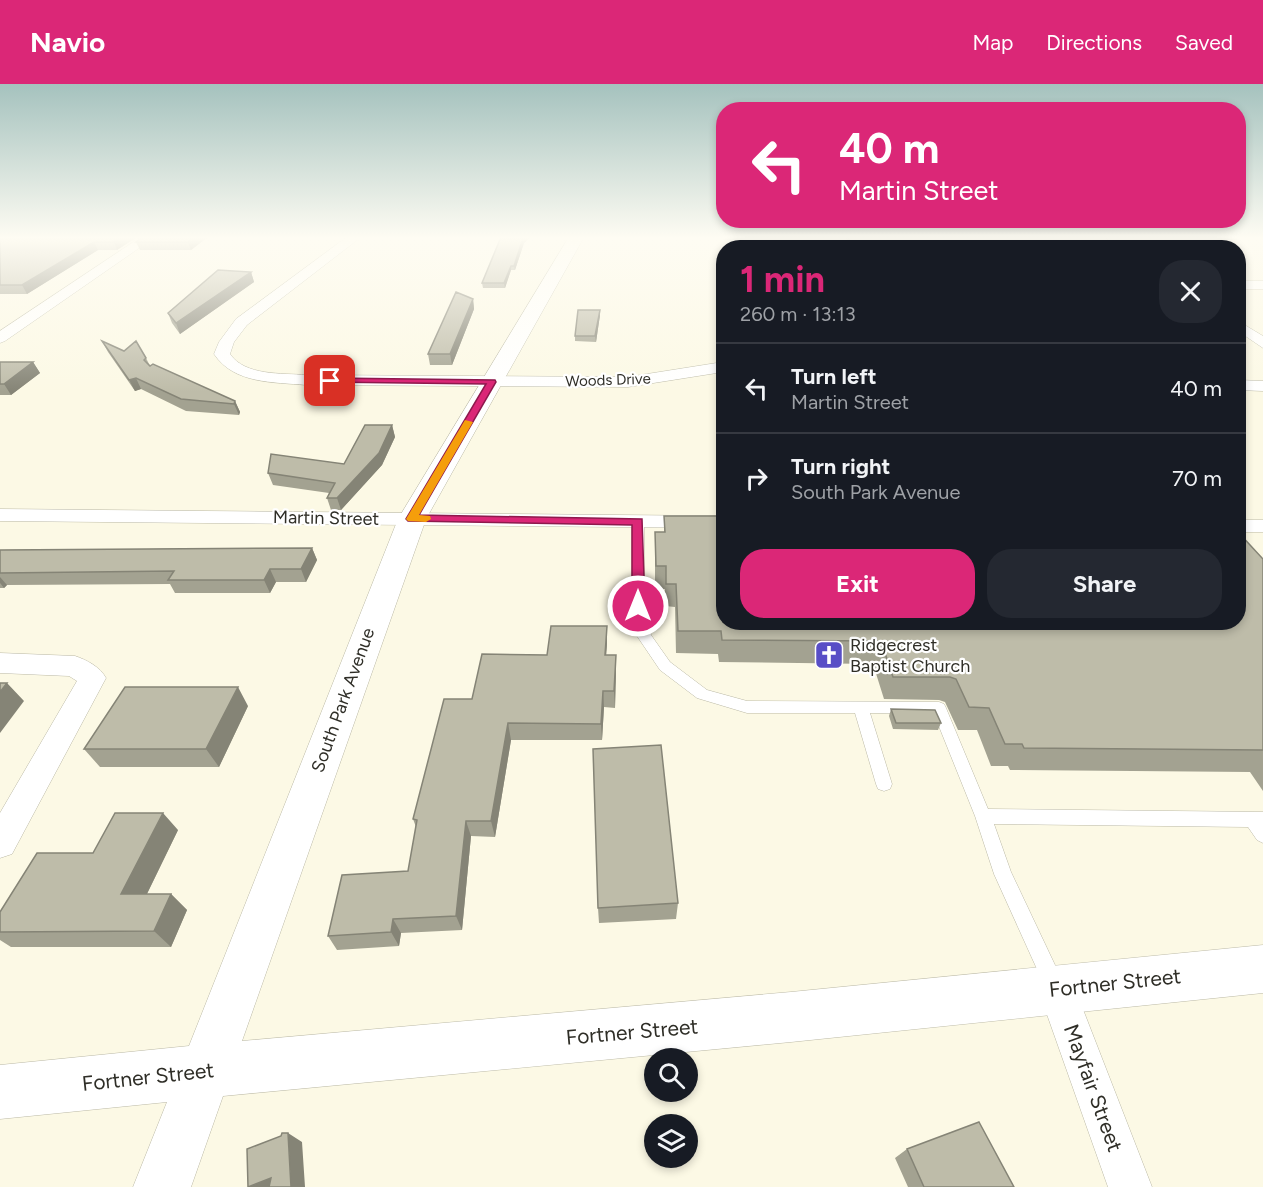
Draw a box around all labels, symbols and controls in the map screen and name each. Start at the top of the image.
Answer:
text: Navio [30,25,105,59]
text: Map [972,30,1013,55]
text: Directions [1046,30,1142,55]
text: Saved [1175,30,1233,55]
text: 40 m [839,123,939,174]
icon: left [740,126,818,204]
text: Martin Street [839,174,999,207]
text: 1 min [740,258,825,301]
button: close [1159,260,1222,323]
text: 260 m · 13:13 [740,302,856,326]
pin [304,355,355,406]
text: Turn left [791,363,877,390]
icon: arrive [313,364,346,397]
street label: Woods Drive [565,370,651,390]
icon: left [740,372,773,405]
text: 40 m [1170,375,1222,402]
text: Martin Street [791,390,909,414]
text: Turn right [791,453,890,480]
icon: right [740,462,773,495]
text: 70 m [1172,465,1222,492]
text: South Park Avenue [791,480,960,504]
street label: Martin Street [273,506,380,530]
button: Exit [740,549,975,618]
button: Share [987,549,1222,618]
position arrow [606,574,670,638]
street label: South Park Avenue [307,624,379,775]
place label: Ridgecrest Baptist Church [850,634,970,677]
church icon: Ridgecrest Baptist Church [813,639,845,671]
street label: Fortner Street [1048,963,1182,1002]
street label: Fortner Street [565,1013,699,1050]
street label: Mayfair Street [1059,1021,1128,1155]
map controls [644,1048,698,1168]
button: search [644,1048,698,1102]
street label: Fortner Street [81,1057,215,1096]
button: layers [644,1114,698,1168]

